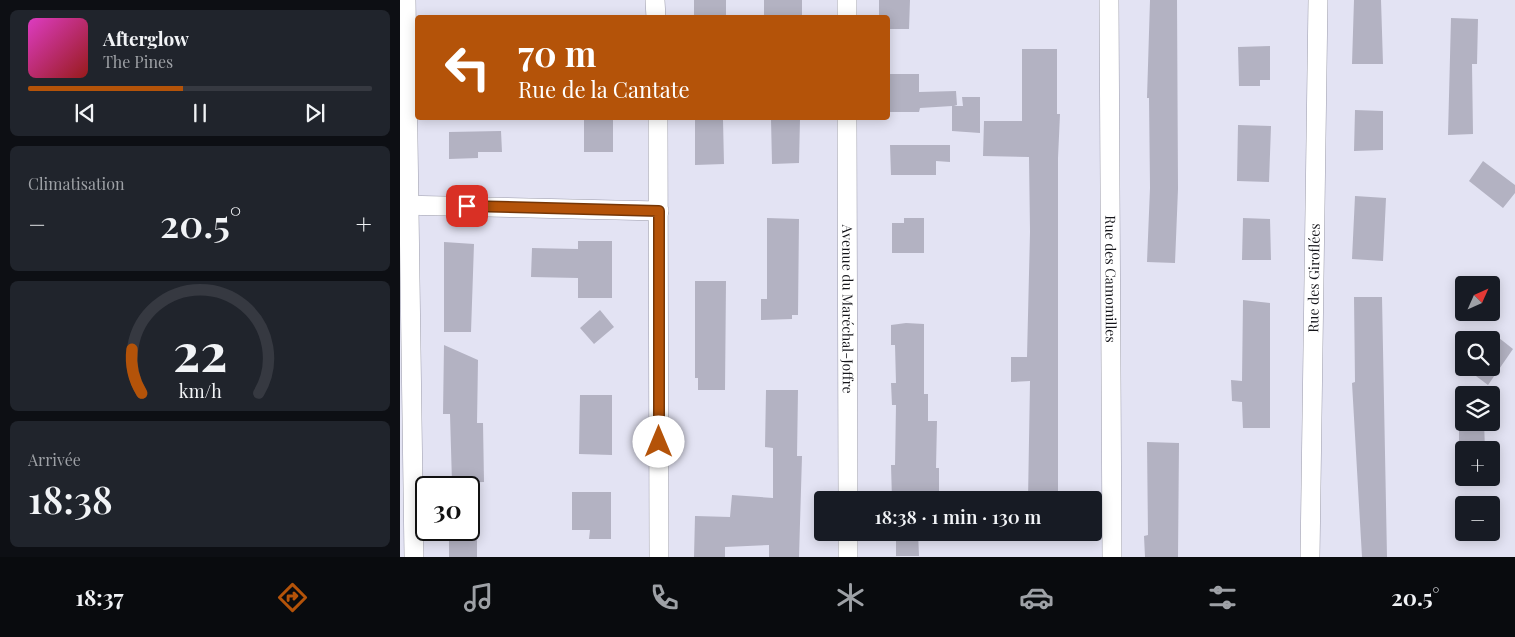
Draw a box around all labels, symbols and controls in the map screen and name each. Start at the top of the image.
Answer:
text: Afterglow [103,25,189,51]
text: 70 m [518,29,596,76]
icon: left [435,35,500,100]
text: The Pines [103,51,173,72]
text: Rue de la Cantate [518,74,690,104]
icon: previous [71,99,99,127]
icon: pause [186,99,214,127]
icon: next [301,99,329,127]
text: Climatisation [28,173,125,194]
pin [446,185,488,227]
icon: arrive [453,192,481,220]
text: 20.5° [160,197,242,248]
text: − [28,205,46,242]
text: + [356,205,372,242]
street label: Rue des Camomilles [1101,215,1121,343]
street label: Rue des Giroflées [1303,223,1324,333]
street label: Avenue du Maréchal-Joffre [838,224,858,393]
north arrow [1455,276,1500,321]
map controls [1455,276,1500,541]
text: 22 [173,316,227,385]
button: search [1455,331,1500,376]
text: km/h [179,379,222,402]
button: layers [1455,386,1500,431]
position arrow [632,415,684,467]
button: + [1455,441,1500,486]
text: Arrivée [28,449,81,470]
text: 18:38 [28,473,113,524]
speed limit sign: 30 [415,476,480,541]
button: − [1455,496,1500,541]
text: 18:38 · 1 min · 130 m [875,503,1041,529]
icon: directions [275,580,310,615]
icon: music [461,580,496,615]
icon: phone [647,580,682,615]
icon: climate [833,580,868,615]
icon: car [1019,580,1054,615]
icon: filters [1205,580,1240,615]
text: 18:37 [76,582,123,612]
text: 20.5° [1391,582,1439,612]

